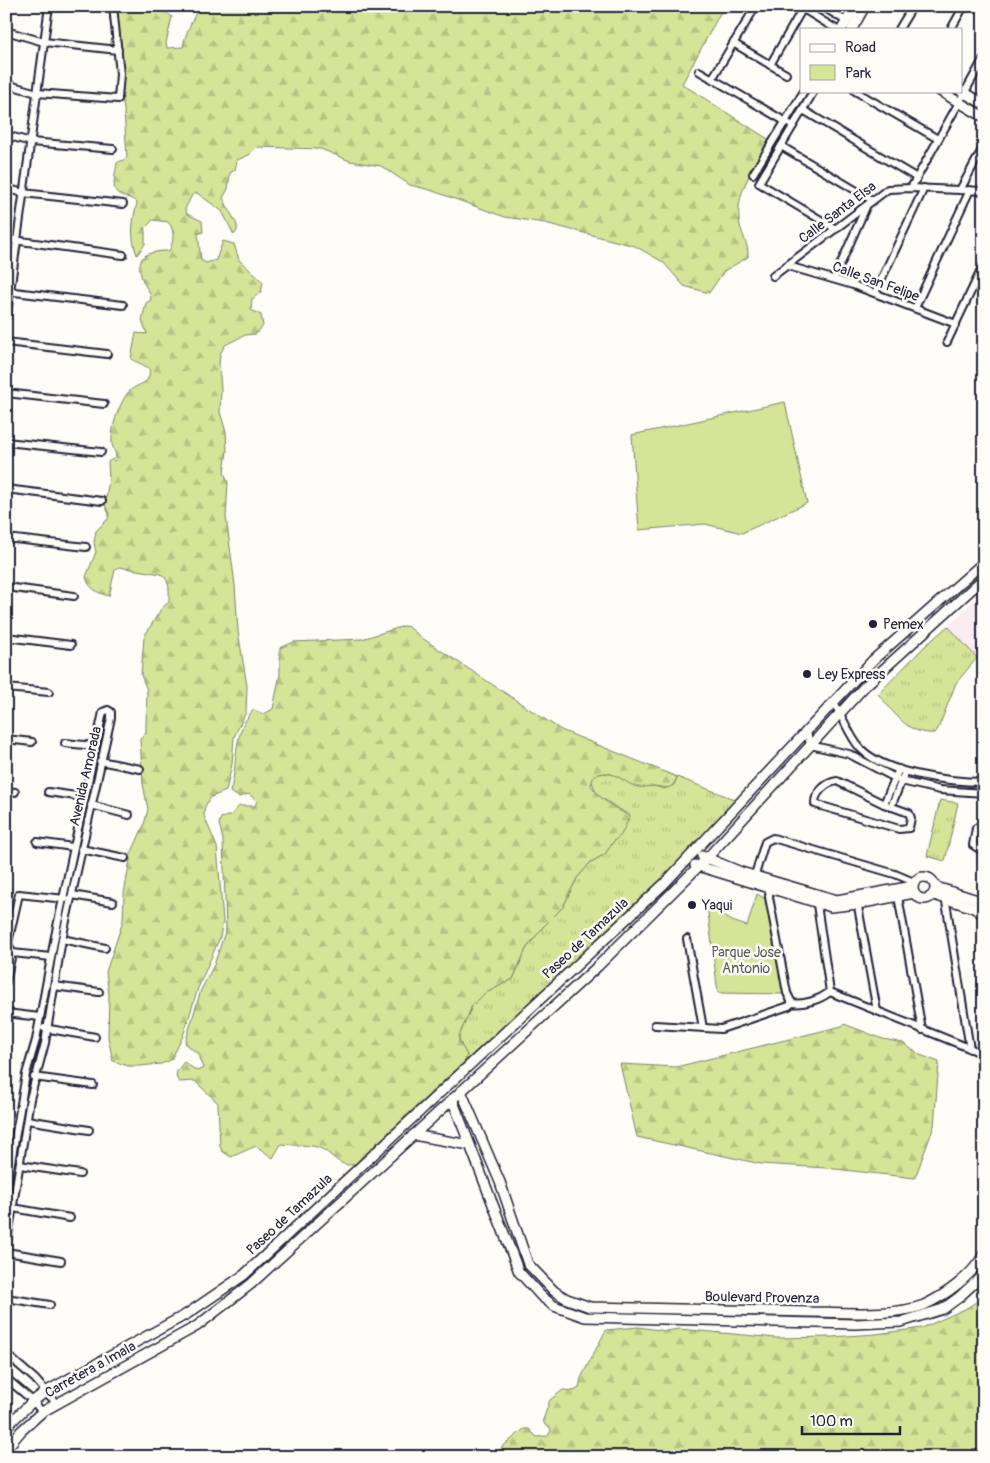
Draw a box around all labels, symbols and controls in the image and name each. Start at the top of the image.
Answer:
legend [800,28,962,92]
text: Road [845,38,876,57]
text: Park [845,64,872,83]
street label: Calle Santa Elsa [795,178,879,247]
street label: Calle San Felipe [830,258,922,305]
place label: Pemex [883,616,924,633]
marker: Pemex [867,618,879,630]
place label: Ley Express [817,666,886,683]
marker: Ley Express [801,668,813,680]
street label: Avenida Amorada [66,725,105,828]
street label: Paseo de Tamazula [539,894,632,982]
place label: Yaqui [701,897,733,914]
marker: Yaqui [686,899,698,911]
park label: Parque Jose Antonio [711,944,781,977]
street label: Paseo de Tamazula [243,1170,336,1258]
street label: Boulevard Provenza [705,1288,819,1307]
street label: Carretera a Imala [42,1337,139,1401]
scale bar [802,1403,900,1435]
text: 100 m [810,1412,853,1431]

